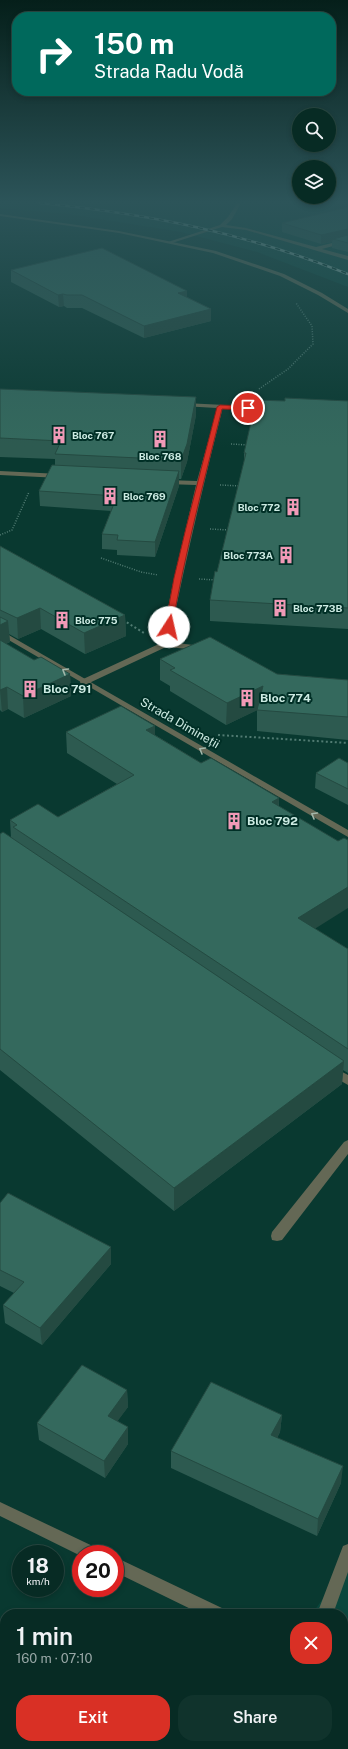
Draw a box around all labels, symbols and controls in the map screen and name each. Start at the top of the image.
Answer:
text: 150 m [94,27,174,60]
icon: right [28,28,80,80]
text: Strada Radu Vodă [94,61,244,82]
map controls [292,108,336,204]
button: search [292,108,336,152]
button: layers [292,160,336,204]
pin [231,391,265,425]
icon: arrive [237,397,259,419]
building icon: Bloc 767 [49,425,69,445]
place label: Bloc 767 [72,429,114,441]
building icon: Bloc 768 [150,429,170,449]
place label: Bloc 768 [139,450,182,462]
building icon: Bloc 769 [100,486,120,506]
place label: Bloc 769 [123,490,166,502]
building icon: Bloc 772 [283,497,303,517]
place label: Bloc 772 [238,501,280,513]
building icon: Bloc 773A [276,545,296,565]
place label: Bloc 773A [223,549,273,561]
building icon: Bloc 773B [270,598,290,618]
place label: Bloc 773B [293,602,342,614]
position arrow [148,606,190,648]
building icon: Bloc 775 [52,610,72,630]
place label: Bloc 775 [75,614,118,626]
one-way arrow [62,668,69,675]
building icon: Bloc 791 [20,679,40,699]
place label: Bloc 791 [43,682,91,696]
building icon: Bloc 774 [237,688,257,708]
place label: Bloc 774 [260,691,311,705]
street label: Strada Dimineții [138,695,222,751]
one-way arrow [199,747,206,754]
building icon: Bloc 792 [224,811,244,831]
one-way arrow [311,812,318,819]
place label: Bloc 792 [247,814,298,828]
speed limit sign: 20 [72,1545,124,1597]
text: 18 [27,1554,49,1578]
text: km/h [26,1575,50,1587]
text: 1 min [16,1622,73,1650]
button: close [290,1622,332,1664]
text: 160 m · 07:10 [16,1651,93,1666]
button: Exit [16,1695,170,1741]
button: Share [178,1695,332,1741]

